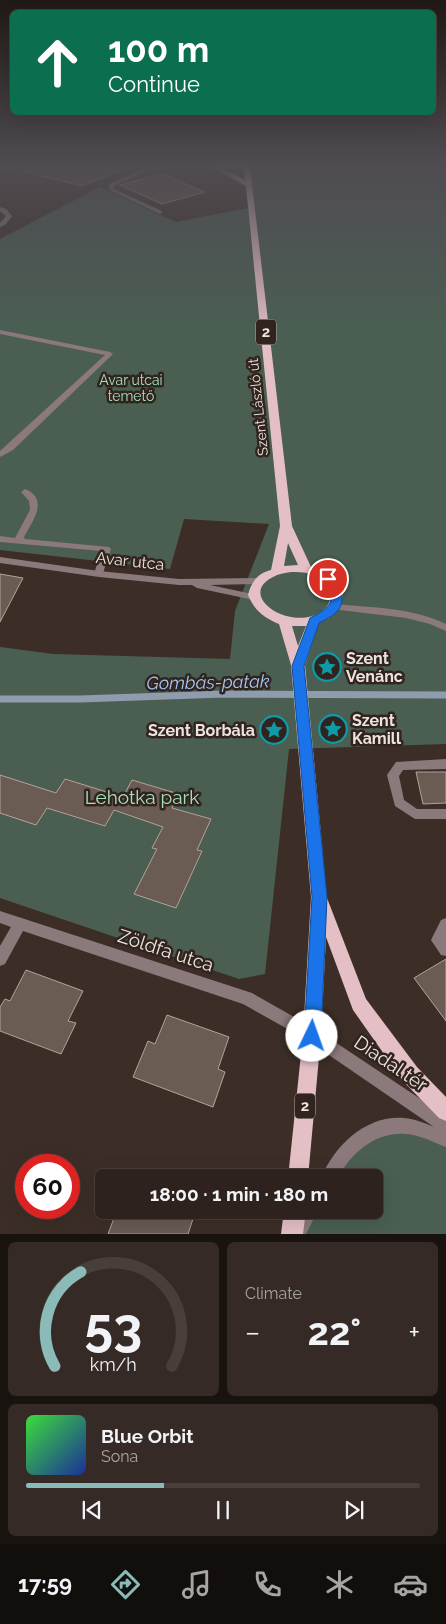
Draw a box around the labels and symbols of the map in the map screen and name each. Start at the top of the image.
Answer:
road number: 2 [256,320,276,344]
street label: Szent László út [245,357,271,457]
park label: Avar utcai temető [99,372,163,404]
street label: Avar utca [95,548,165,574]
pin [307,558,349,600]
place label: Szent Venánc [346,649,403,686]
place icon: Szent Venánc [312,652,342,682]
water label: Gombás-patak [146,670,270,694]
place label: Szent Kamill [352,711,402,748]
place icon: Szent Kamill [318,714,348,744]
place icon: Szent Borbála [259,715,289,745]
place label: Szent Borbála [148,721,255,740]
park label: Lehotka park [85,786,199,808]
street label: Zöldfa utca [115,924,217,976]
position arrow [285,1009,337,1061]
street label: Diadal tér [350,1030,432,1096]
road number: 2 [295,1094,315,1118]
speed limit sign: 60 [15,1154,80,1219]

